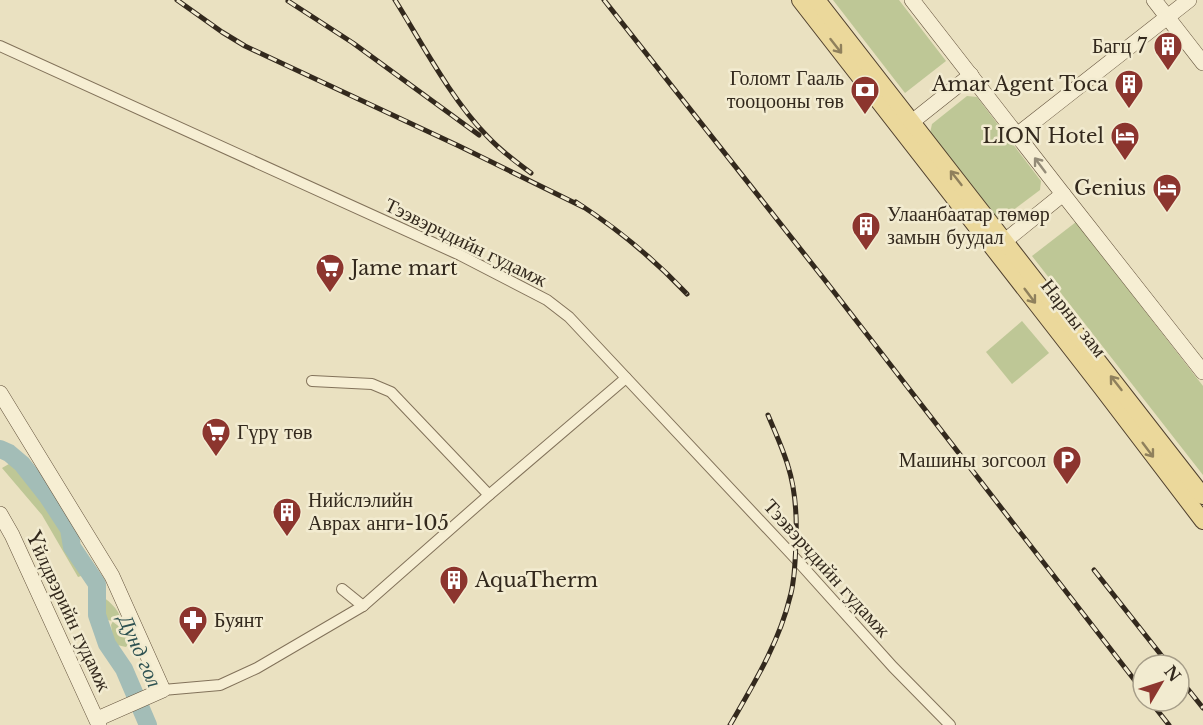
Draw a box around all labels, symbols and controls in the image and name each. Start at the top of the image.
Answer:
building icon: Багц 7 [1152,30,1184,72]
place label: Багц 7 [1092,34,1148,58]
one-way arrow [829,38,842,54]
place label: Голомт Гааль тооцооны төв [727,66,844,113]
building icon: Amar Agent Toca [1113,68,1145,110]
place label: Amar Agent Toca [931,72,1109,96]
bank icon: Голомт Гааль тооцооны төв [849,74,881,116]
hotel icon: LION Hotel [1109,120,1141,162]
place label: LION Hotel [982,124,1104,148]
one-way arrow [1034,157,1047,173]
one-way arrow [949,170,962,186]
hotel icon: Genius [1151,172,1183,214]
place label: Genius [1074,176,1146,200]
street label: Тээвэрчдийн гудамж [381,192,551,292]
place label: Улаанбаатар төмөр замын буудал [887,202,1050,249]
building icon: Улаанбаатар төмөр замын буудал [850,210,882,252]
supermarket icon: Jame mart [314,252,346,294]
place label: Jame mart [348,256,458,280]
street label: Нарны зам [1036,274,1112,362]
one-way arrow [1023,287,1036,303]
one-way arrow [1109,376,1122,392]
supermarket icon: Гүрү төв [200,416,232,458]
place label: Гүрү төв [237,420,313,444]
one-way arrow [1142,442,1155,458]
parking icon: Машины зогсоол [1051,444,1083,486]
place label: Машины зогсоол [899,448,1046,472]
place label: Нийслэлийн Аврах анги-105 [308,488,449,535]
street label: Тээвэрчдийн гудамж [759,494,895,642]
building icon: Нийслэлийн Аврах анги-105 [271,496,303,538]
street label: Yйлдвэрийн гудамж [21,526,117,695]
building icon: AquaTherm [438,564,470,606]
place label: AquaTherm [474,568,599,592]
pharmacy icon: Буянт [177,604,209,646]
place label: Буянт [214,608,263,632]
water label: Дунд гол [112,609,168,691]
north arrow [1131,653,1191,713]
text: N [1160,661,1185,686]

